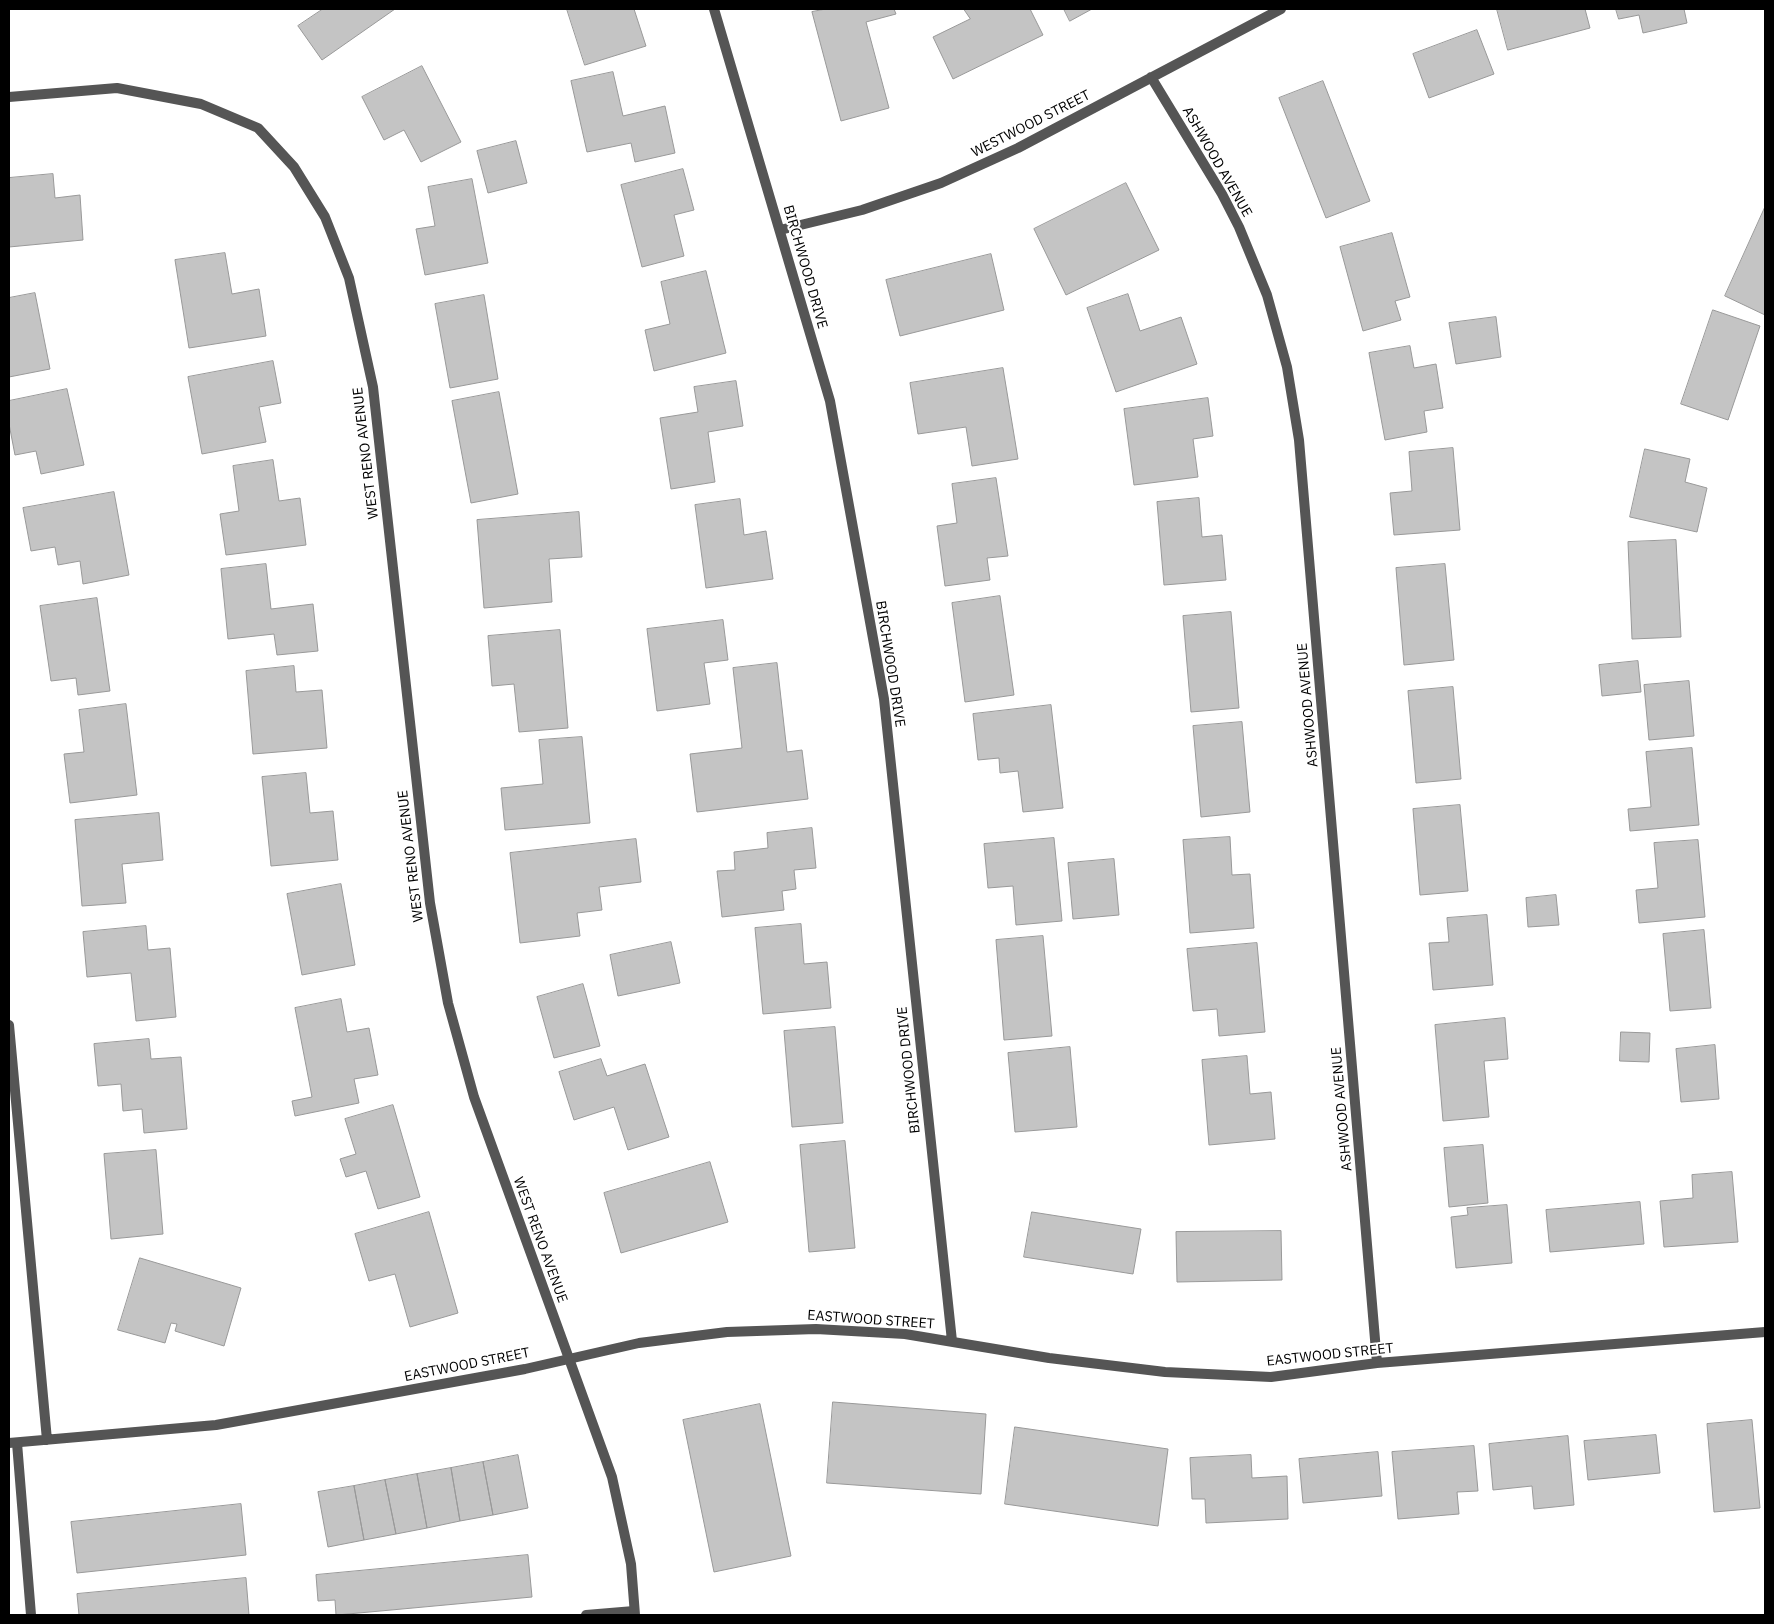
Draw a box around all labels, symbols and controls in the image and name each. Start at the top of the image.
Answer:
street label: WESTWOOD STREET [969,87,1093,161]
street label: ASHWOOD AVENUE [1179,104,1255,220]
street label: BIRCHWOOD DRIVE [779,203,831,331]
street label: WEST RENO AVENUE [350,386,382,520]
street label: BIRCHWOOD DRIVE [872,600,908,728]
street label: ASHWOOD AVENUE [1294,642,1322,768]
street label: WEST RENO AVENUE [395,789,427,923]
street label: BIRCHWOOD DRIVE [894,1006,924,1134]
street label: ASHWOOD AVENUE [1328,1046,1356,1172]
street label: WEST RENO AVENUE [509,1175,571,1305]
street label: EASTWOOD STREET [807,1307,935,1333]
street label: EASTWOOD STREET [1266,1340,1394,1370]
street label: EASTWOOD STREET [403,1345,531,1385]

